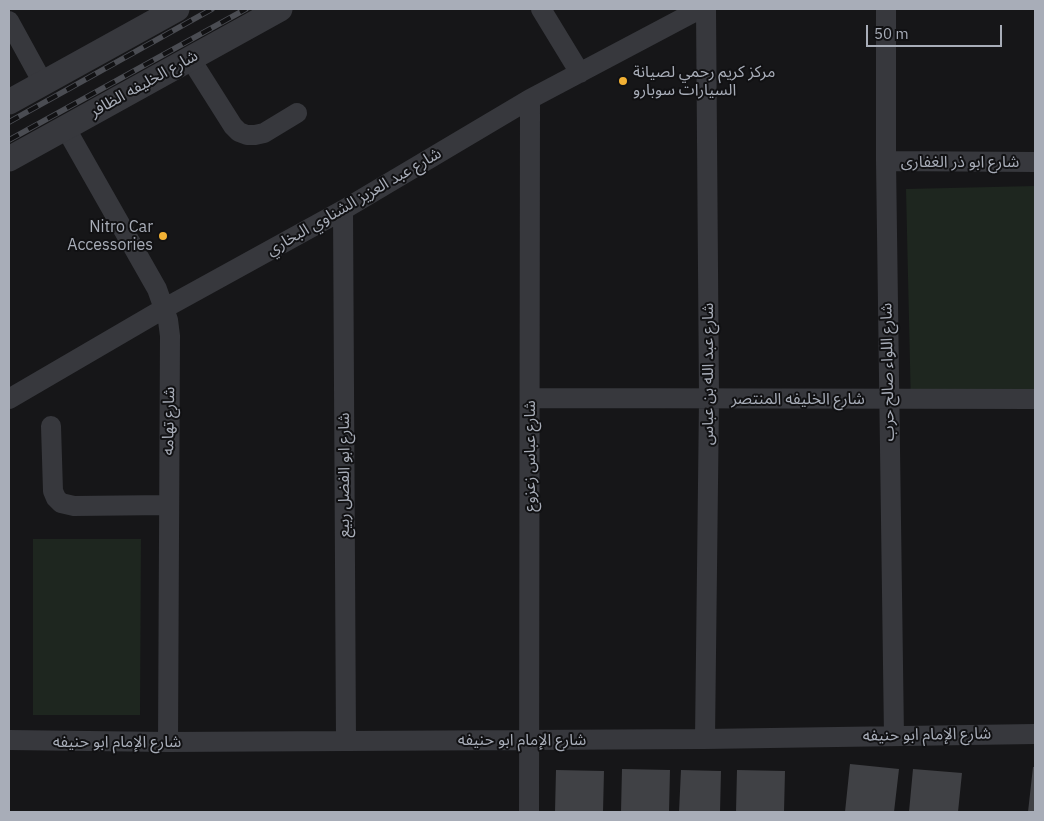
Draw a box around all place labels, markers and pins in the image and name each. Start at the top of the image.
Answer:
place label: مركز كريم رحمي لصيانة السيارات سوبارو [633,62,775,100]
marker: مركز كريم رحمي لصيانة السيارات سوبارو [617,75,629,87]
place label: Nitro Car Accessories [67,217,153,255]
marker: Nitro Car Accessories [157,230,169,242]

